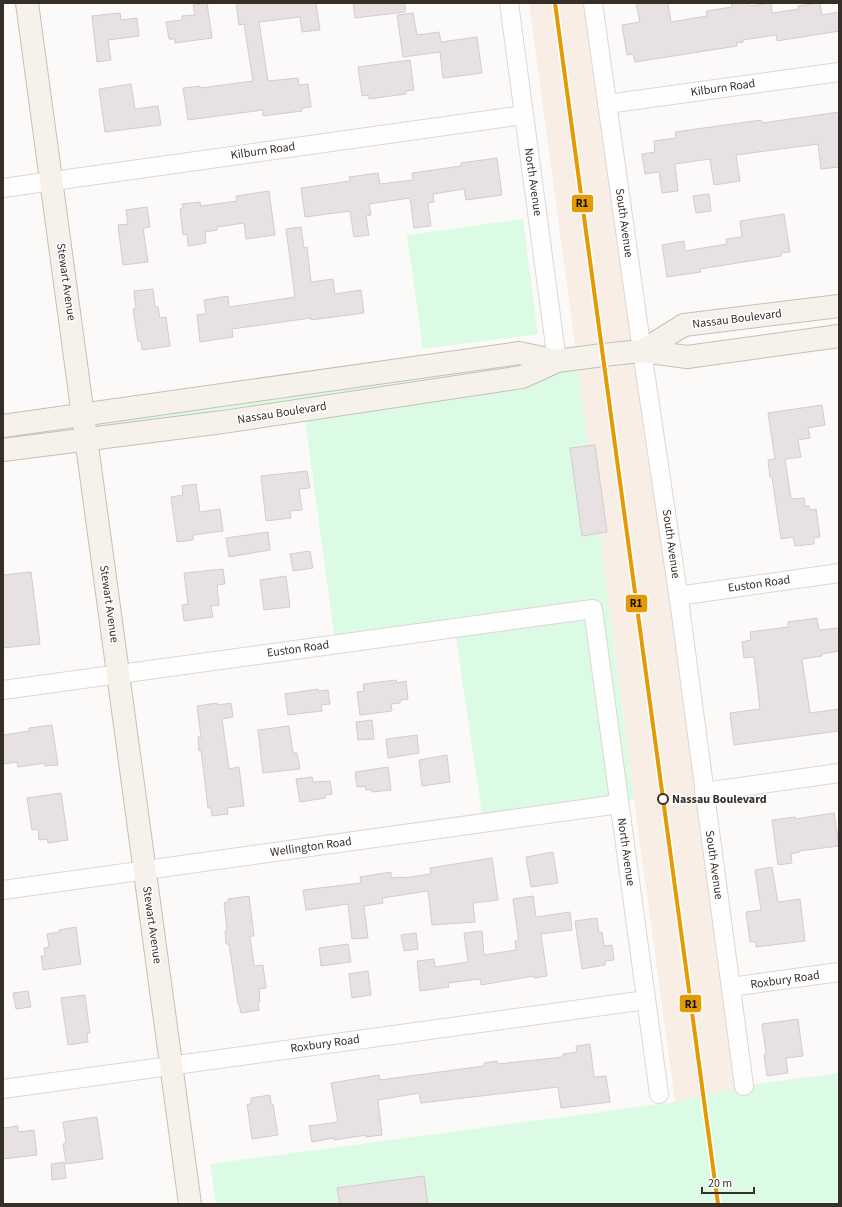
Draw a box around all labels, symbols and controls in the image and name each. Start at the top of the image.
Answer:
street label: Kilburn Road [690,75,756,101]
street label: Kilburn Road [230,138,296,164]
street label: North Avenue [520,147,546,217]
street label: South Avenue [611,187,637,259]
line badge: R1 [571,194,594,213]
text: R1 [576,196,588,211]
street label: Stewart Avenue [52,242,80,322]
street label: Nassau Boulevard [691,305,783,333]
street label: Nassau Boulevard [236,398,328,428]
street label: South Avenue [658,508,684,580]
street label: Stewart Avenue [95,564,123,644]
street label: Euston Road [727,571,791,597]
line badge: R1 [625,594,648,613]
text: R1 [630,596,642,611]
street label: Euston Road [266,636,330,662]
place label: Nassau Boulevard [672,791,767,808]
marker: Nassau Boulevard [657,793,669,805]
street label: North Avenue [613,817,639,887]
street label: South Avenue [701,829,727,901]
street label: Wellington Road [269,833,353,861]
street label: Stewart Avenue [138,885,166,965]
street label: Roxbury Road [749,967,821,993]
line badge: R1 [679,994,702,1013]
text: R1 [685,997,697,1012]
street label: Roxbury Road [289,1031,361,1057]
scale bar [702,1169,754,1195]
text: 20 m [708,1175,732,1192]

